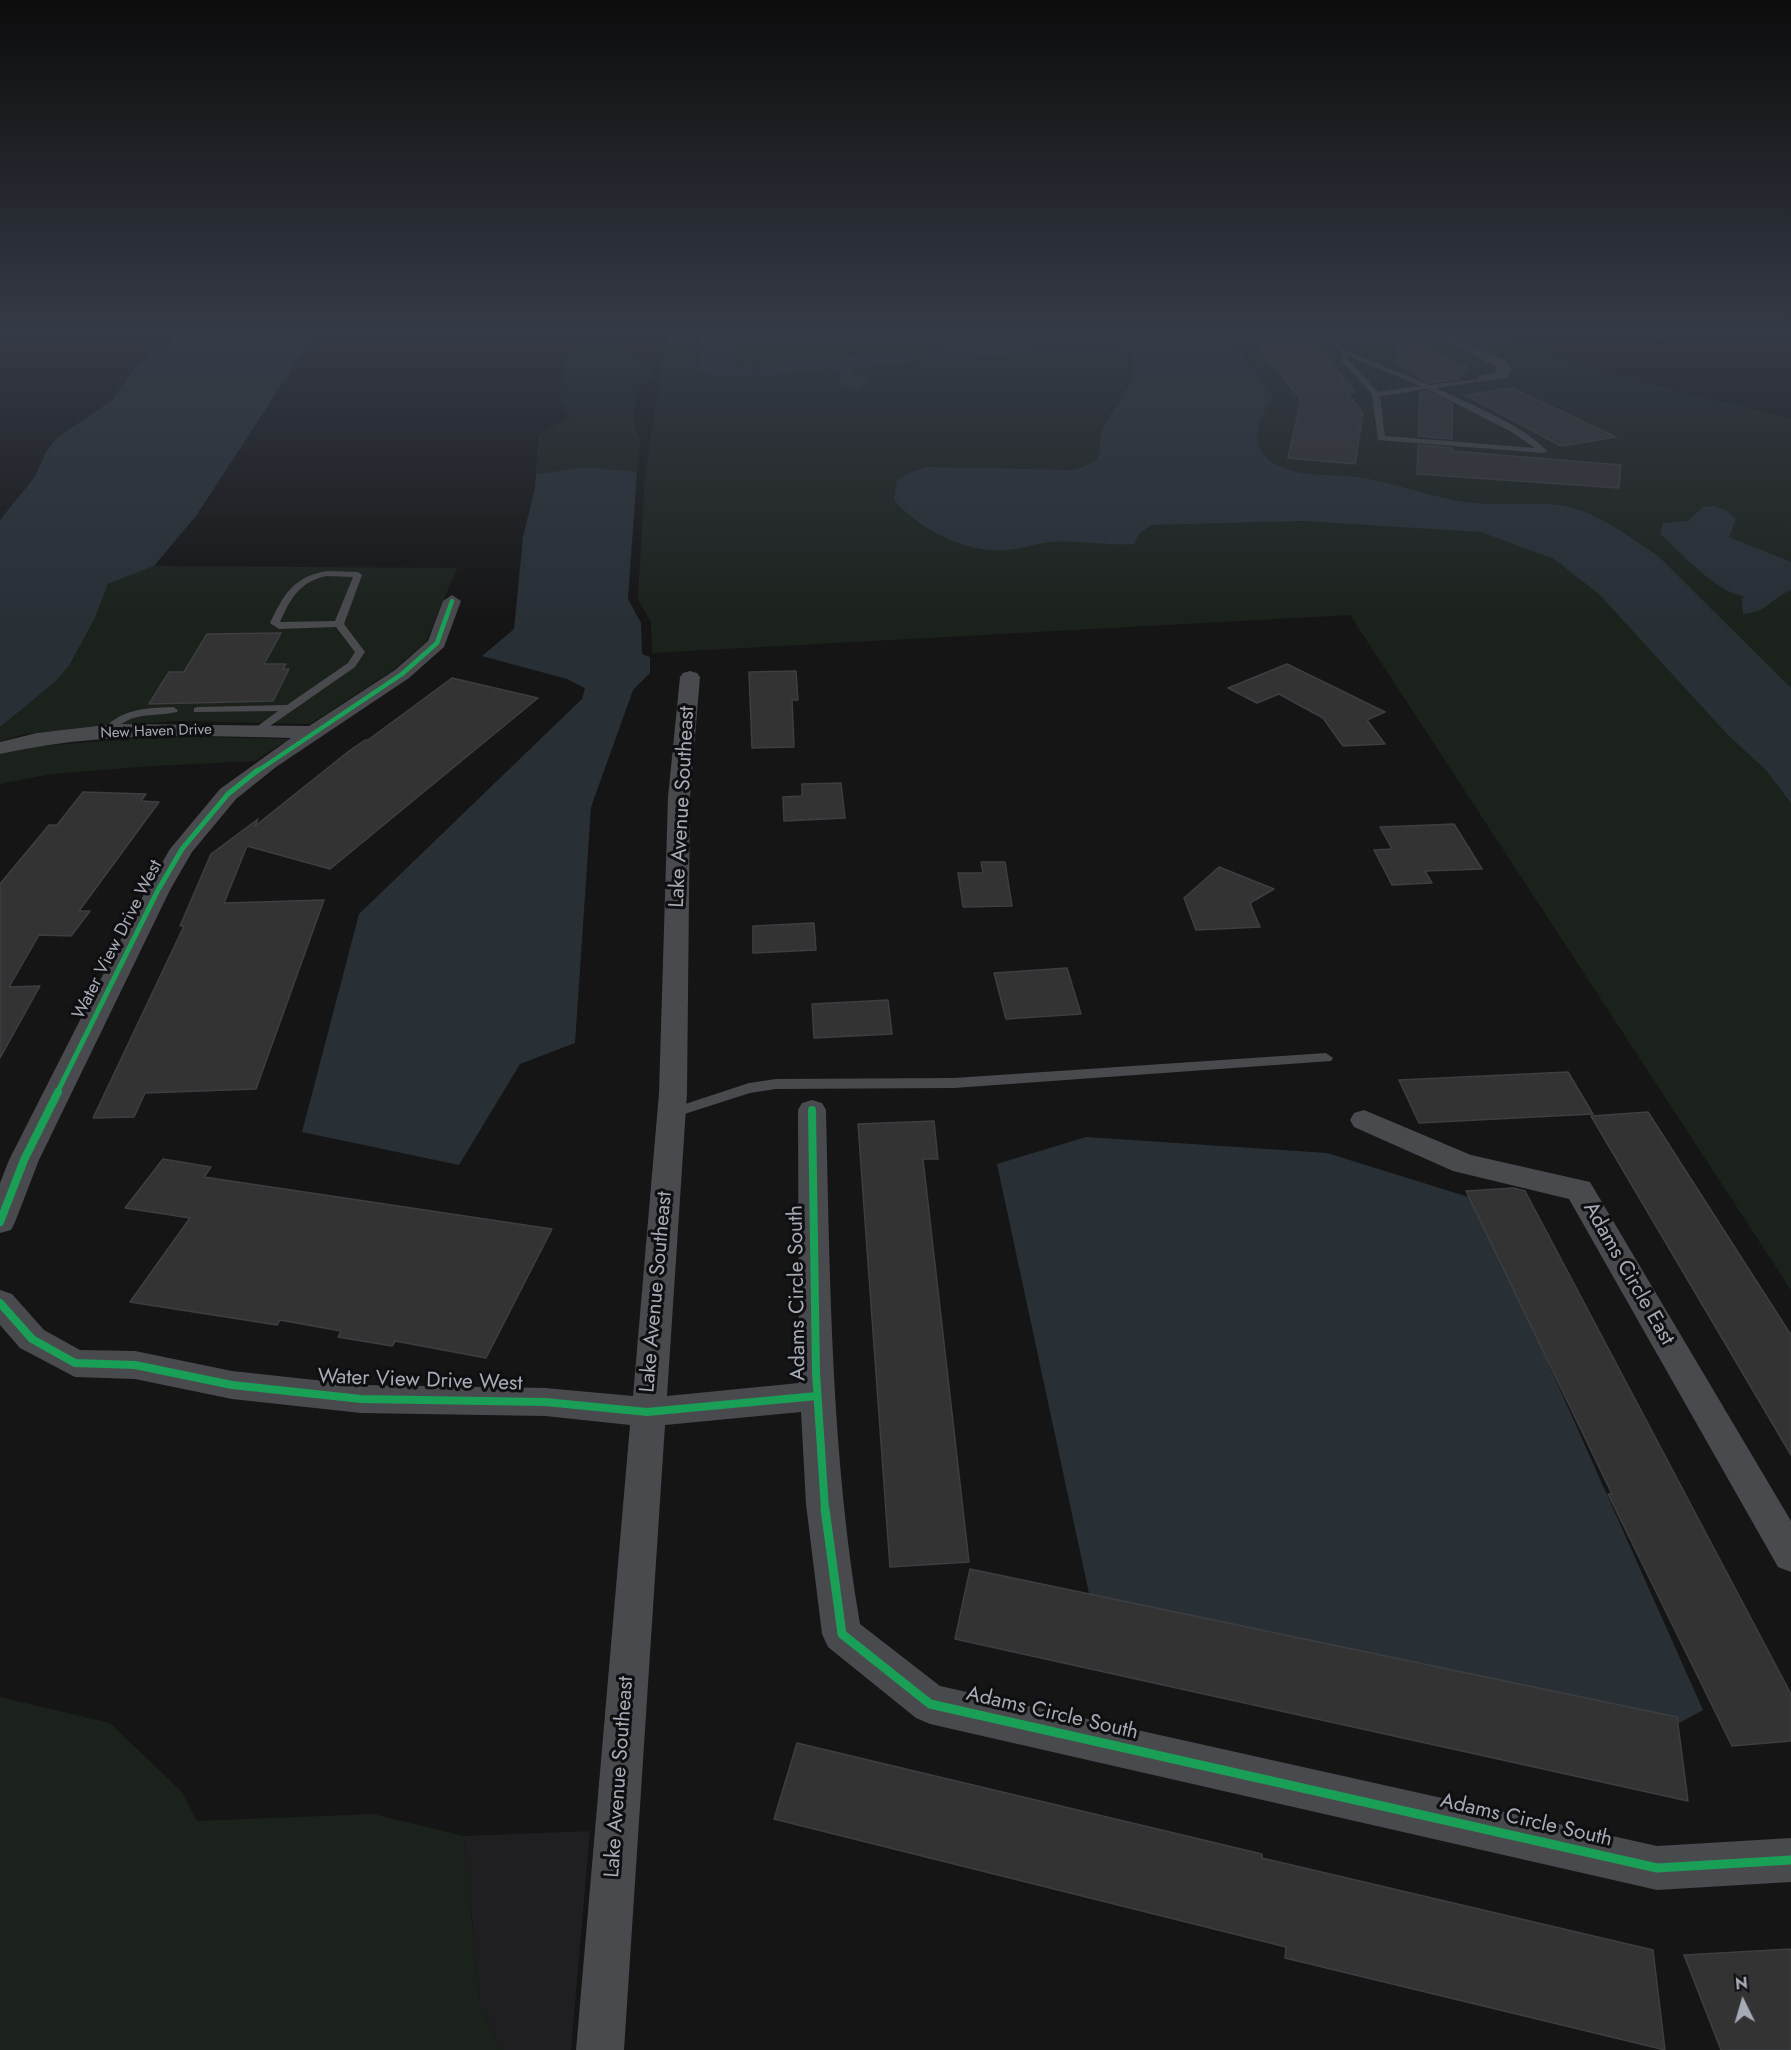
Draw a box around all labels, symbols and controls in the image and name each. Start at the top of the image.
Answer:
street label: Lake Avenue Southeast [665,706,701,908]
street label: New Haven Drive [100,721,212,743]
street label: Water View Drive West [68,857,168,1023]
street label: Lake Avenue Southeast [636,1190,678,1394]
street label: Adams Circle East [1577,1198,1679,1350]
street label: Adams Circle South [784,1205,812,1381]
street label: Water View Drive West [317,1365,523,1397]
street label: Lake Avenue Southeast [600,1675,640,1879]
street label: Adams Circle South [963,1682,1141,1746]
street label: Adams Circle South [1437,1789,1615,1853]
north arrow [1713,1972,1773,2032]
text: N [1734,1972,1749,1996]

